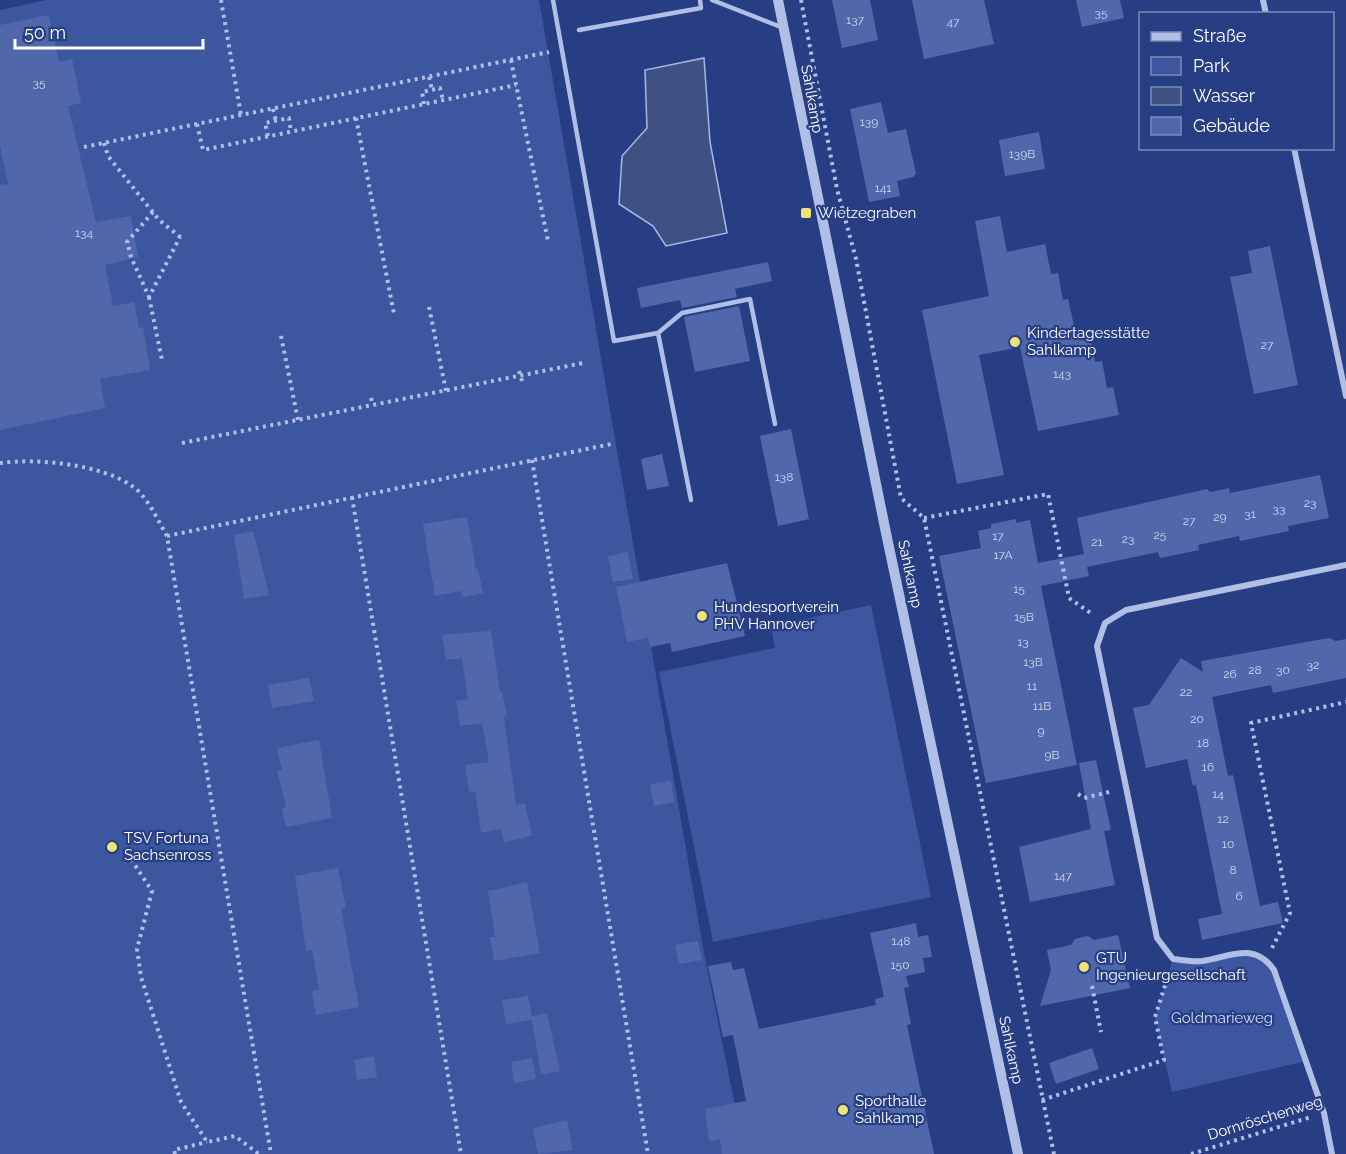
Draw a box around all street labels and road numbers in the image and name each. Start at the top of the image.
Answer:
street label: Sahlkamp [797,63,827,135]
street label: Sahlkamp [894,538,926,610]
street label: Sahlkamp [995,1014,1027,1086]
street label: Dornröschenweg [1205,1092,1325,1144]

